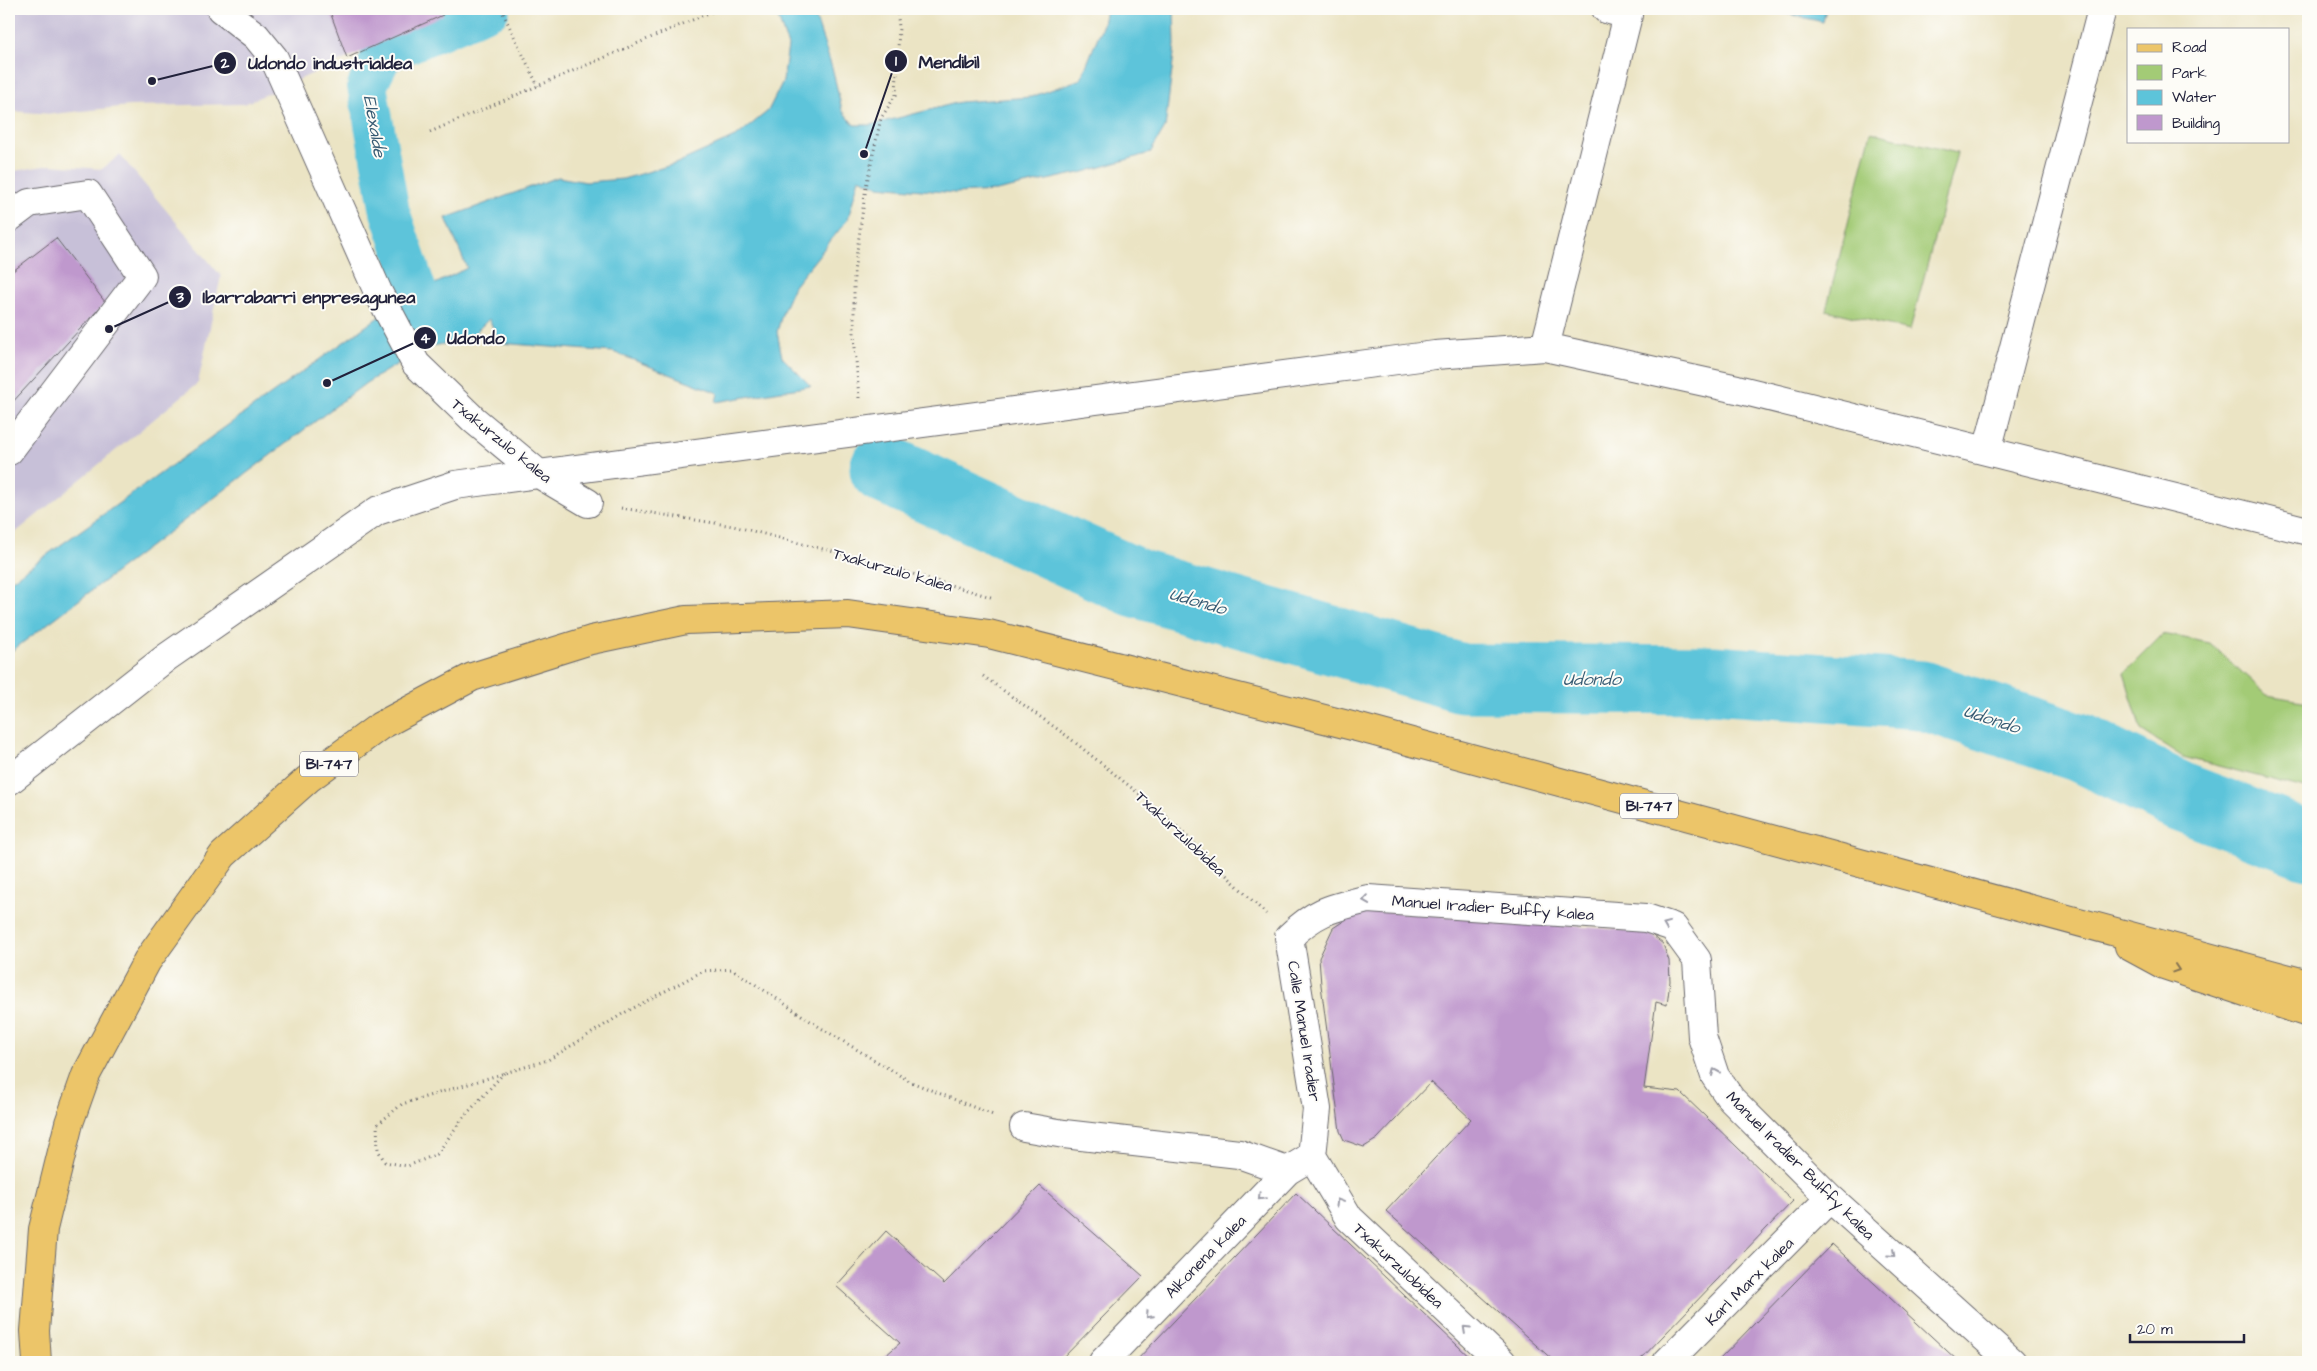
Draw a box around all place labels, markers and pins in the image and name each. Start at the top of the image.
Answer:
callout: Mendibil [883,45,990,78]
callout: Udondo industrialdea [213,46,422,79]
callout: Ibarrabarri enpresagunea [167,280,425,313]
callout: Udondo [412,321,515,354]

